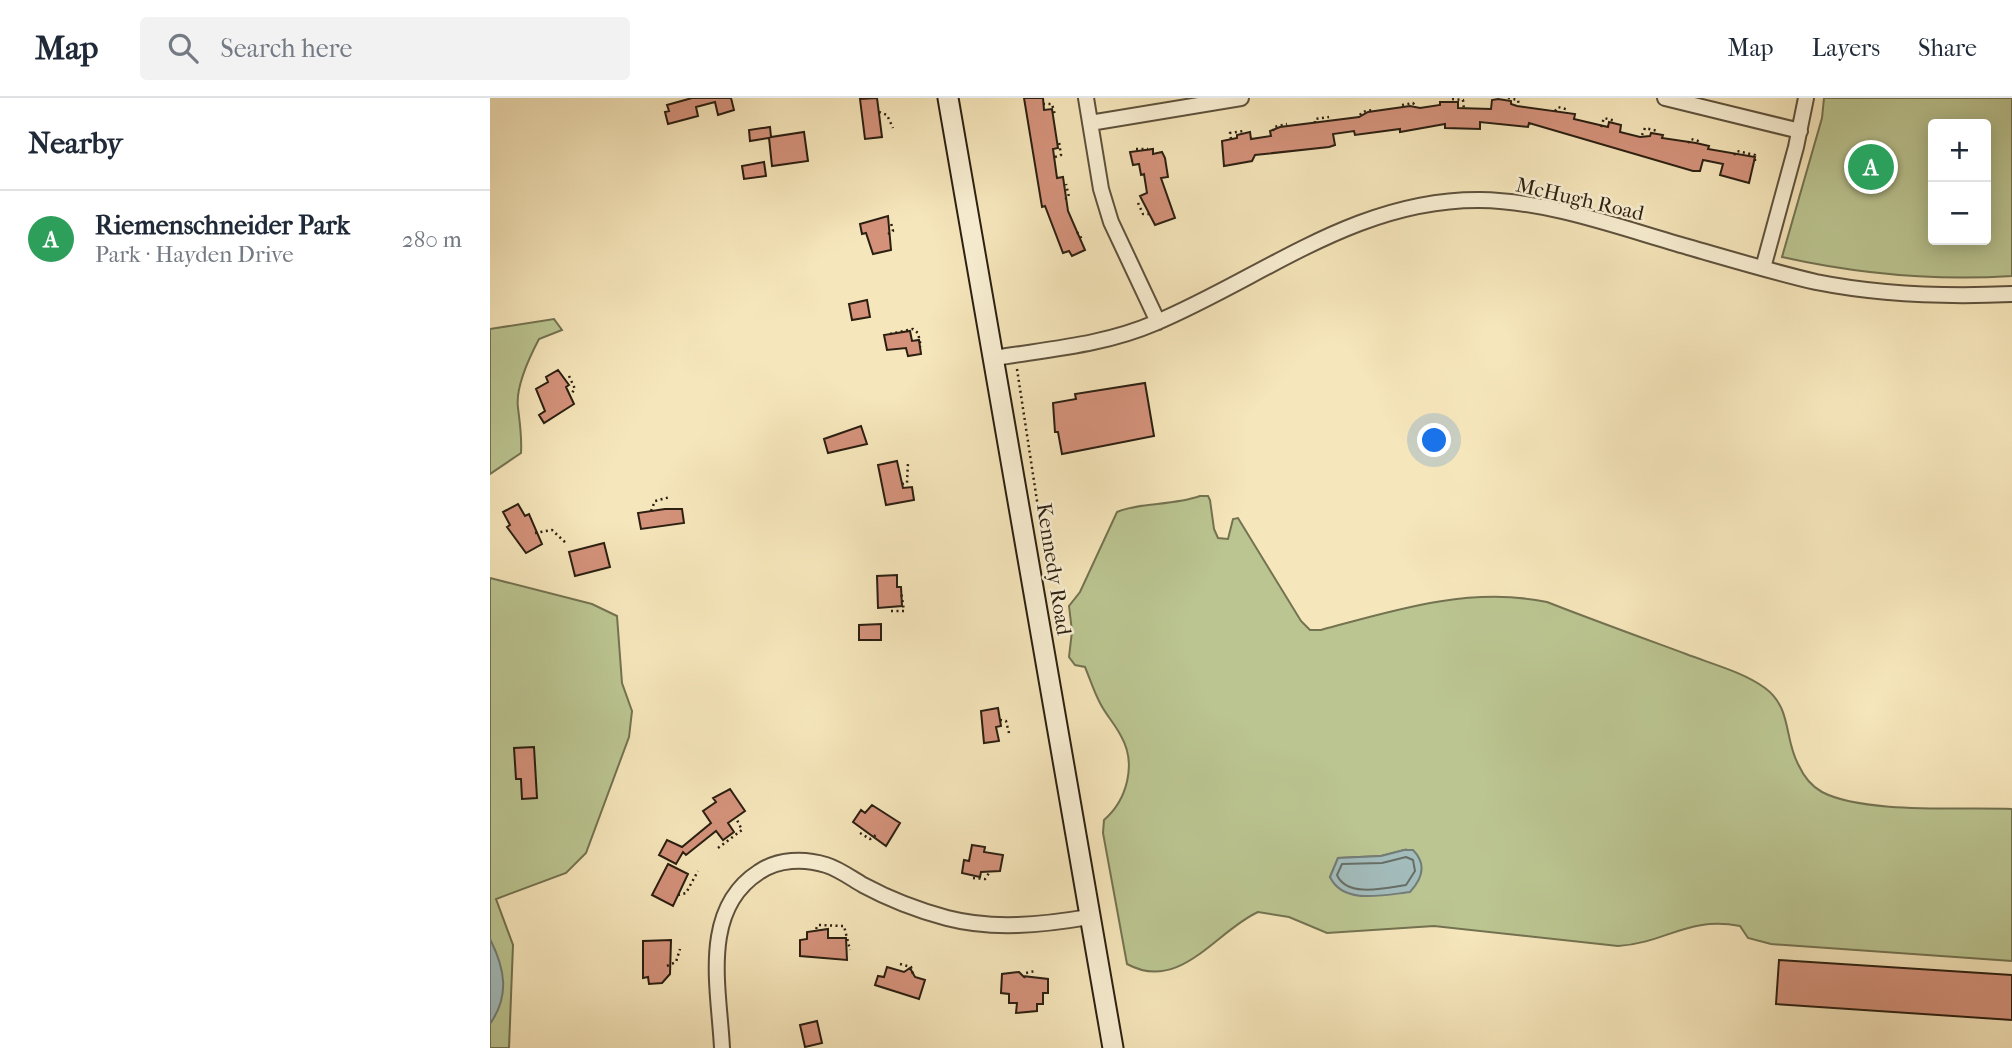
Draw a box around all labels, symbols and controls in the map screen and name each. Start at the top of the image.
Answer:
search box [140,17,630,80]
text: Map [35,29,98,68]
icon: search [164,29,202,67]
text: Search here [220,33,352,64]
text: Map [1728,34,1774,62]
text: Layers [1812,34,1880,62]
text: Share [1918,34,1977,62]
map controls [1928,119,1991,245]
button: + [1928,119,1991,182]
text: Nearby [28,126,123,161]
pin: A [1848,141,1894,193]
street label: McHugh Road [1514,173,1647,226]
button: − [1928,182,1991,245]
text: Riemenschneider Park [95,210,350,241]
text: A [44,226,58,253]
text: 280 m [402,226,462,253]
text: Park · Hayden Drive [95,241,294,268]
your location [1417,423,1451,457]
street label: Kennedy Road [1032,501,1076,637]

